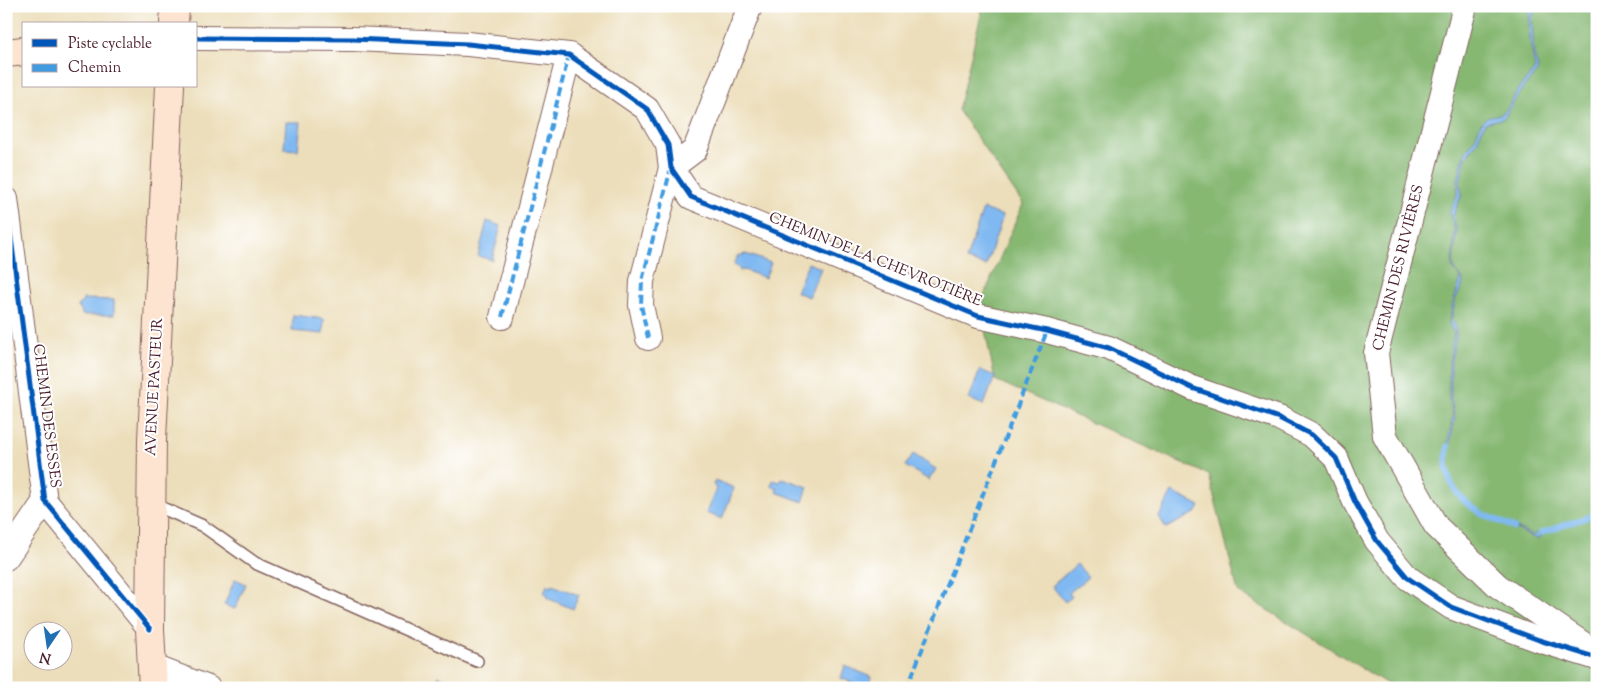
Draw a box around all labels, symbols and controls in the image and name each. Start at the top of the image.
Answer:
legend [22,22,198,88]
text: Piste cyclable [68,34,152,55]
text: Chemin [68,58,121,79]
street label: CHEMIN DES RIVIÈRES [1367,182,1430,353]
street label: CHEMIN DE LA CHEVROTIÈRE [765,207,985,312]
street label: AVENUE PASTEUR [141,317,169,457]
street label: CHEMIN DES ESSES [27,343,65,489]
north arrow [22,622,72,672]
text: N [38,646,53,668]

